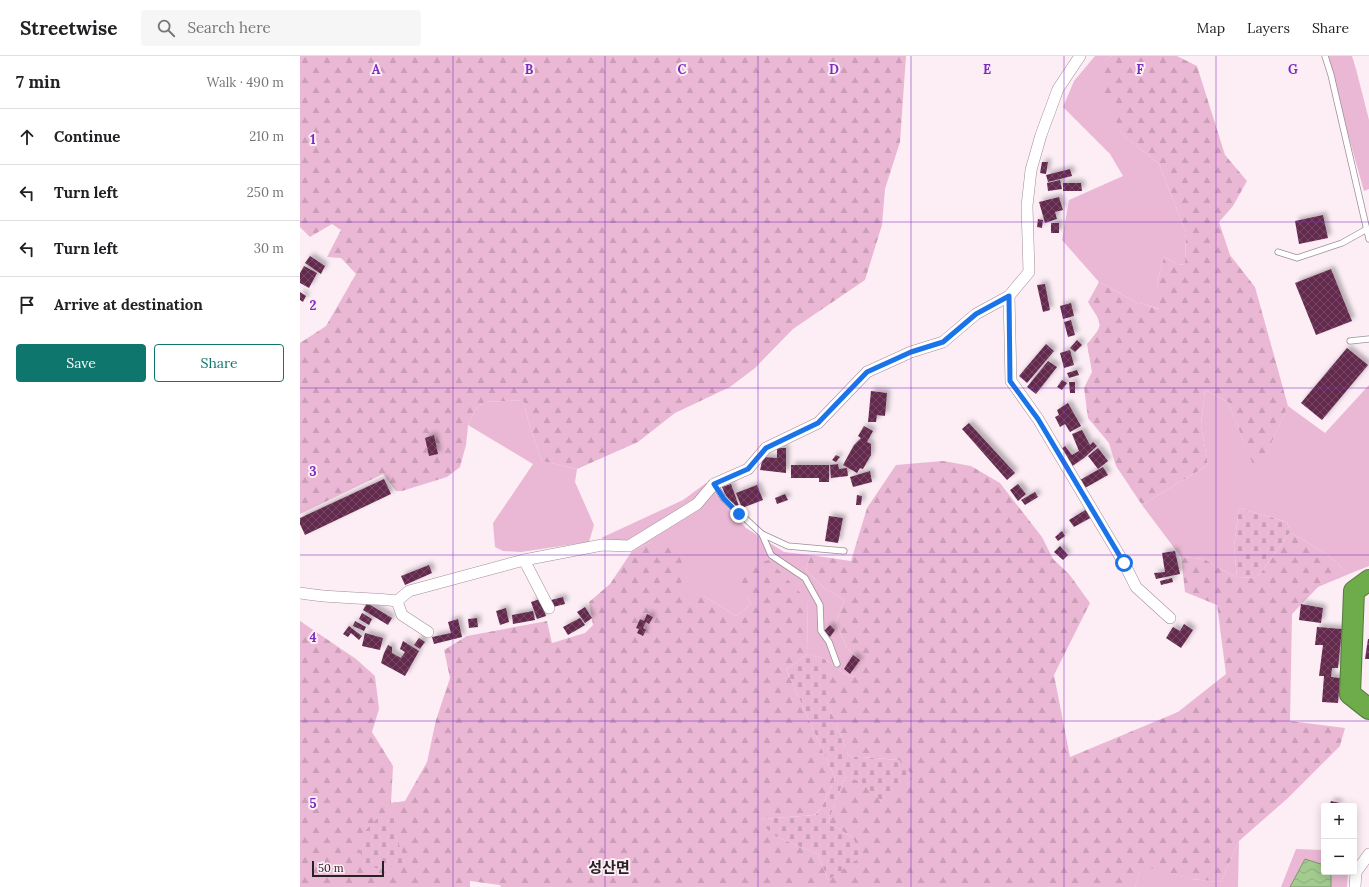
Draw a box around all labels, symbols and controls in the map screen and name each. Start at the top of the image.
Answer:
search box [141,10,421,46]
text: Streetwise [20,16,117,40]
icon: search [155,17,177,39]
text: Search here [187,18,271,37]
text: Map [1197,19,1225,37]
text: Layers [1247,19,1290,37]
text: Share [1312,19,1349,37]
text: A [372,61,381,78]
text: B [525,61,534,78]
text: C [678,61,687,78]
text: D [829,61,839,78]
text: E [983,61,991,78]
text: F [1136,61,1144,78]
text: G [1288,61,1298,78]
text: 7 min [16,71,61,93]
text: Walk · 490 m [207,74,284,91]
icon: ahead [16,126,38,148]
text: Continue [54,127,120,146]
text: 210 m [249,128,284,145]
text: 1 [310,131,316,148]
icon: left [16,182,38,204]
text: Turn left [54,183,118,202]
text: 250 m [247,184,284,201]
icon: left [16,238,38,260]
text: Turn left [54,239,118,258]
text: 30 m [254,240,284,257]
icon: arrive [16,294,38,316]
text: Arrive at destination [54,295,203,314]
text: 2 [310,297,317,314]
button: Save [16,344,146,382]
button: Share [154,344,284,382]
text: 3 [309,463,317,480]
route end [730,505,748,523]
route start [1115,554,1133,572]
text: 4 [309,629,317,646]
text: 5 [309,795,317,812]
map controls [1321,803,1357,875]
button: + [1321,803,1357,839]
button: − [1321,839,1357,875]
district label: 성산면 [588,858,630,877]
scale bar [312,859,384,878]
text: 50 m [318,861,344,875]

